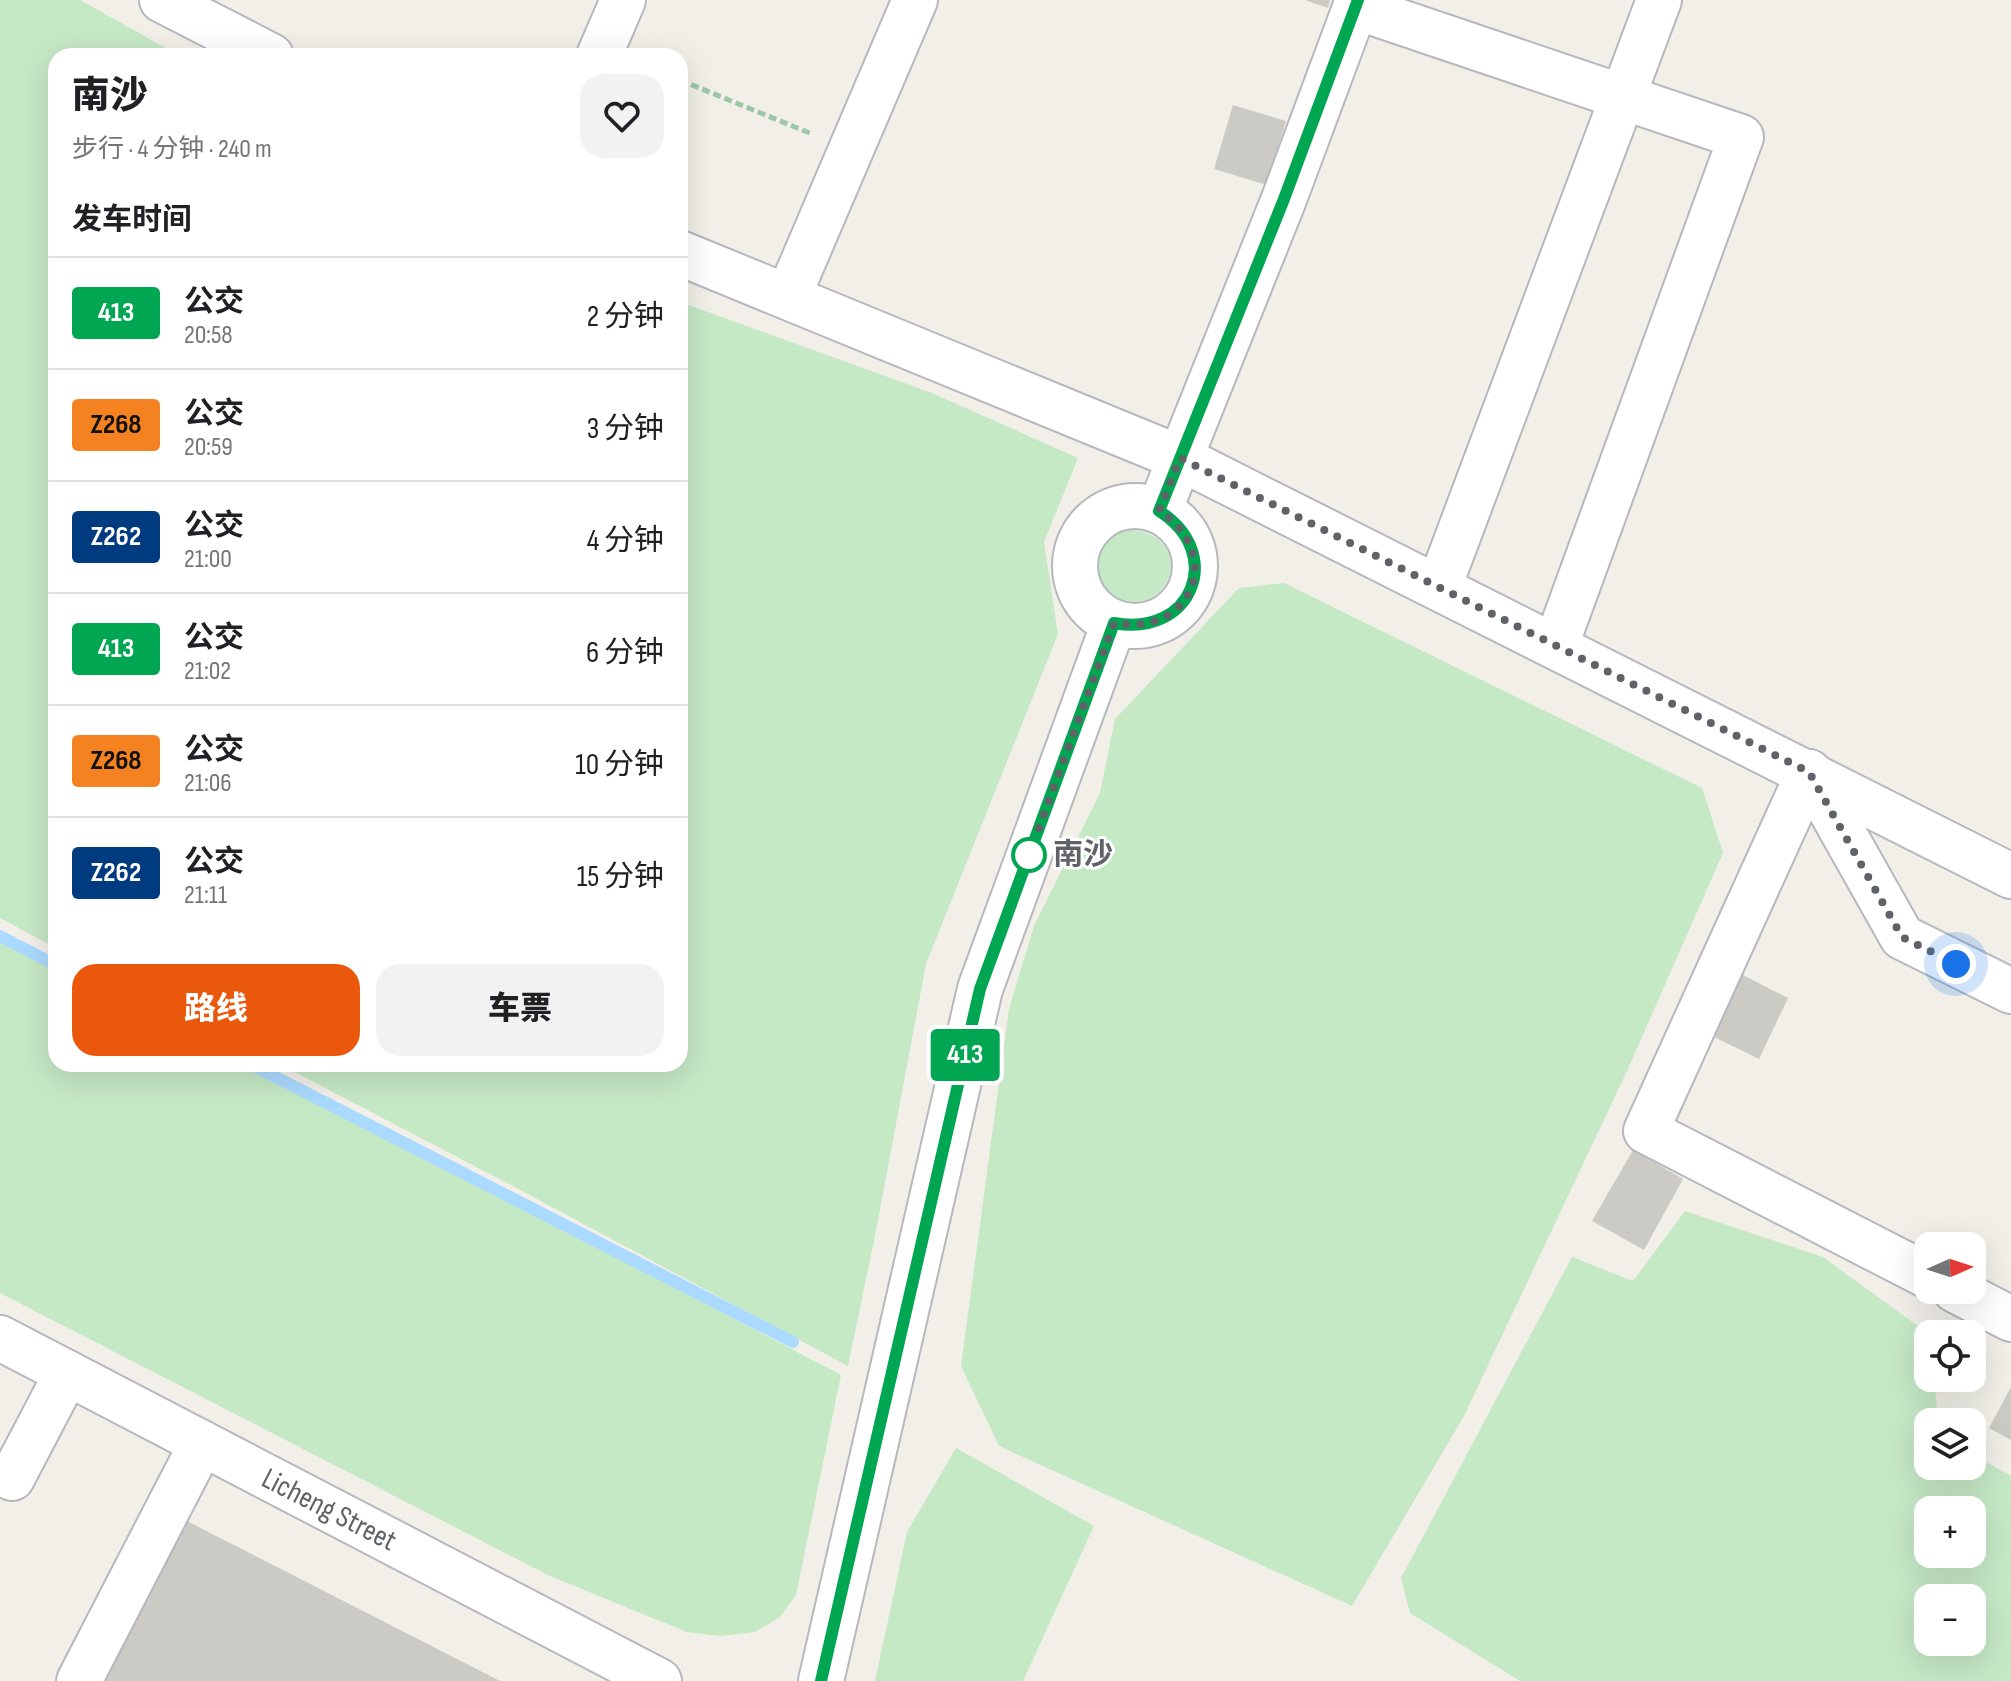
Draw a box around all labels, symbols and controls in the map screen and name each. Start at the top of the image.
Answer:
text: 南沙 [72,74,148,119]
button: heart [580,74,664,158]
text: 步行 · 4 分钟 · 240 m [72,134,272,165]
text: 发车时间 [72,202,192,238]
text: 公交 [184,284,244,320]
text: 413 [98,296,134,329]
text: 2 分钟 [587,299,664,335]
text: 20:58 [184,320,233,351]
text: 公交 [184,396,244,432]
text: Z268 [90,408,142,441]
text: 3 分钟 [587,411,664,447]
text: 20:59 [184,432,233,463]
text: 公交 [184,508,244,544]
text: Z262 [91,520,141,553]
text: 4 分钟 [587,523,664,559]
text: 21:00 [184,544,232,575]
text: 公交 [184,620,244,656]
text: 413 [98,632,134,665]
text: 6 分钟 [586,635,664,671]
text: 21:02 [184,656,231,687]
text: 公交 [184,732,244,768]
text: Z268 [90,744,142,777]
text: 10 分钟 [575,747,664,783]
text: 21:06 [184,768,232,799]
place label: 南沙 [1053,837,1113,873]
marker: 南沙 [1012,838,1046,872]
text: 公交 [184,844,244,880]
text: Z262 [91,856,141,889]
text: 15 分钟 [577,859,664,895]
text: 21:11 [184,880,227,911]
your location [1936,944,1976,984]
button: 路线 [72,964,360,1056]
button: 车票 [376,964,664,1056]
line badge: 413 [919,1029,1011,1081]
text: 413 [947,1038,983,1071]
north arrow [1914,1232,1986,1304]
map controls [1914,1232,1986,1656]
button: locate [1914,1320,1986,1392]
button: layers [1914,1408,1986,1480]
street label: Licheng Street [256,1461,402,1559]
button: + [1914,1496,1986,1568]
button: − [1914,1584,1986,1656]

